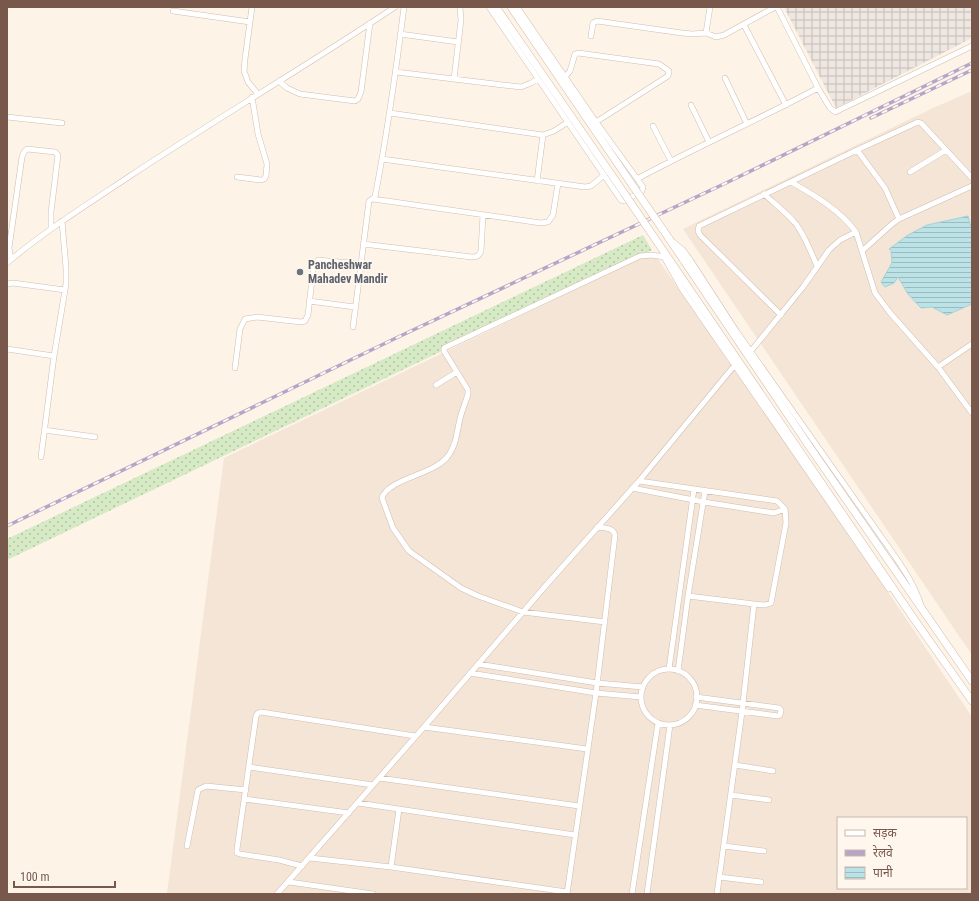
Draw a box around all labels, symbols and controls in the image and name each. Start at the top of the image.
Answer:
place label: Pancheshwar Mahadev Mandir [308,258,388,286]
marker: Pancheshwar Mahadev Mandir [295,267,305,277]
legend [837,817,967,889]
text: सड़क [873,826,898,840]
text: रेलवे [873,845,893,860]
scale bar [14,863,115,889]
text: पानी [873,865,894,880]
text: 100 m [20,870,50,884]

